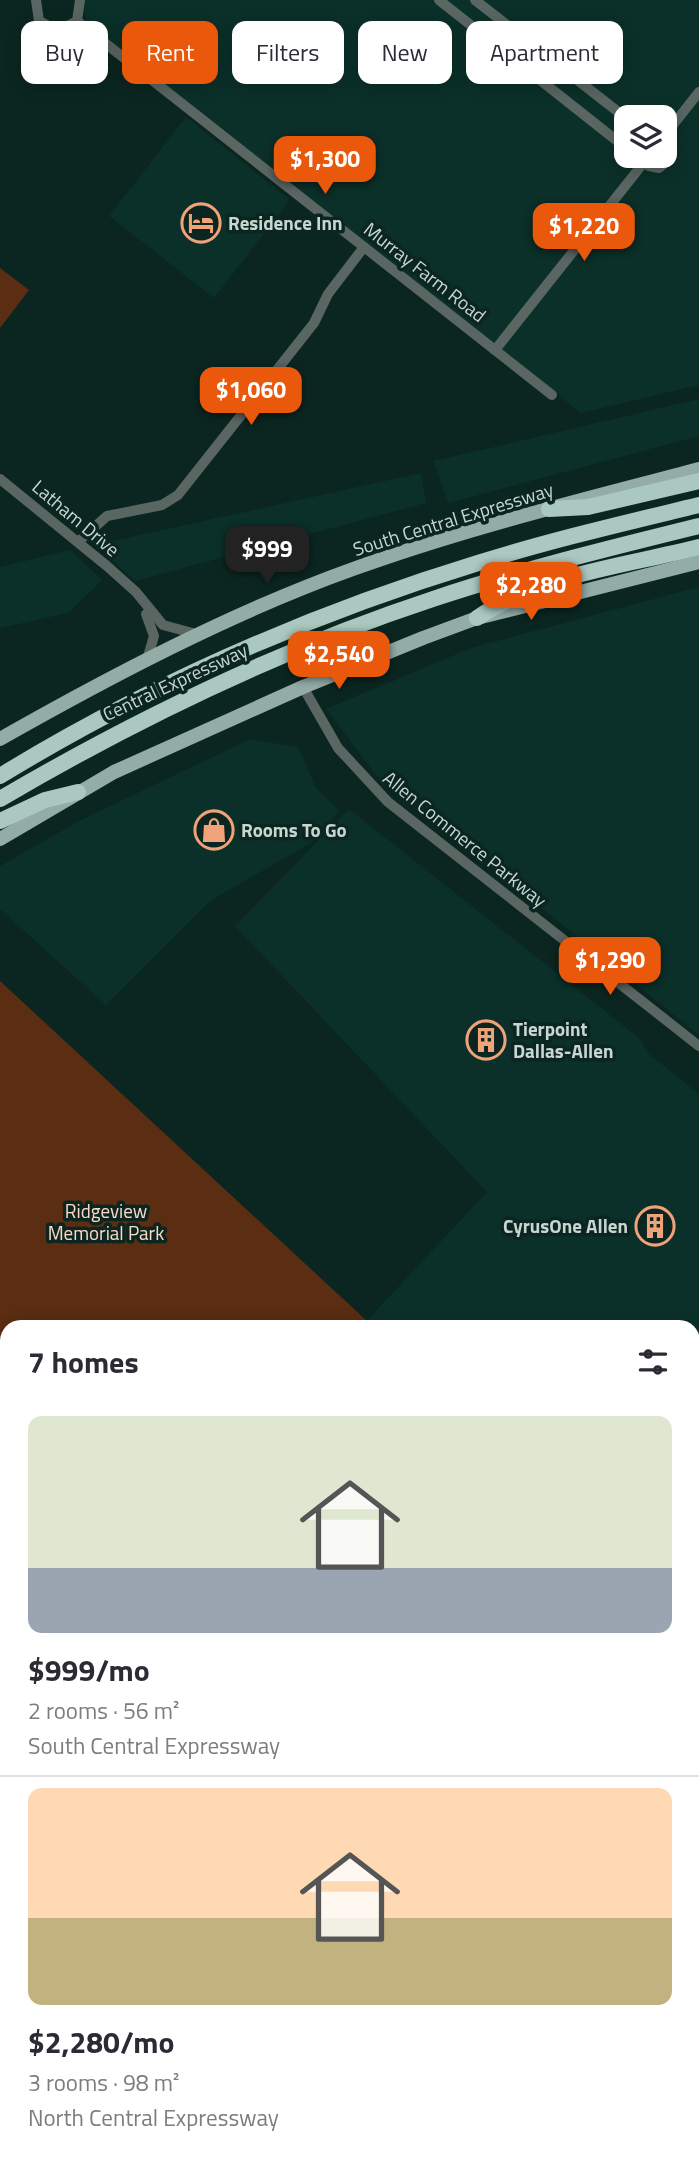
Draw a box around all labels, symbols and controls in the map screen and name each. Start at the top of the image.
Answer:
chip: Buy [21,21,108,84]
chip: Rent [122,21,218,84]
chip: Filters [232,21,344,84]
chip: New [358,21,452,84]
chip: Apartment [466,21,623,84]
map controls [614,105,677,168]
button: layers [614,105,677,168]
pin: $1,300 [268,136,382,196]
text: $1,300 [290,141,360,176]
hotel icon: Residence Inn [180,202,222,244]
pin: $1,220 [527,204,641,263]
place label: Residence Inn [228,208,343,237]
text: $1,220 [549,208,619,243]
street label: Murray Farm Road [358,214,493,329]
pin: $1,060 [194,368,308,427]
text: $1,060 [216,372,286,407]
street label: Latham Drive [26,472,126,563]
street label: South Central Expressway [349,474,557,563]
pin: $999 [226,526,308,586]
text: $999 [241,531,293,566]
pin: $2,280 [474,562,588,622]
text: $2,280 [496,567,566,602]
pin: $2,540 [282,632,396,691]
street label: Central Expressway [98,635,252,728]
text: $2,540 [304,636,374,671]
street label: Allen Commerce Parkway [377,763,553,914]
shop icon: Rooms To Go [193,809,235,851]
place label: Rooms To Go [241,815,347,844]
pin: $1,290 [553,937,667,997]
text: $1,290 [575,942,645,977]
place label: Tierpoint Dallas-Allen [513,1014,613,1065]
building icon: Tierpoint Dallas-Allen [465,1019,507,1061]
park label: Ridgeview Memorial Park [48,1196,164,1247]
building icon: CyrusOne Allen [634,1205,676,1247]
place label: CyrusOne Allen [503,1211,628,1240]
text: 7 homes [28,1339,139,1385]
icon: filters [634,1343,672,1381]
icon: home [287,1462,413,1588]
text: $999/mo [28,1647,150,1693]
text: 2 rooms · 56 m² [28,1693,179,1728]
text: South Central Expressway [28,1728,280,1763]
icon: home [287,1834,413,1960]
text: $2,280/mo [28,2019,174,2065]
text: 3 rooms · 98 m² [28,2065,179,2100]
text: North Central Expressway [28,2100,279,2135]

